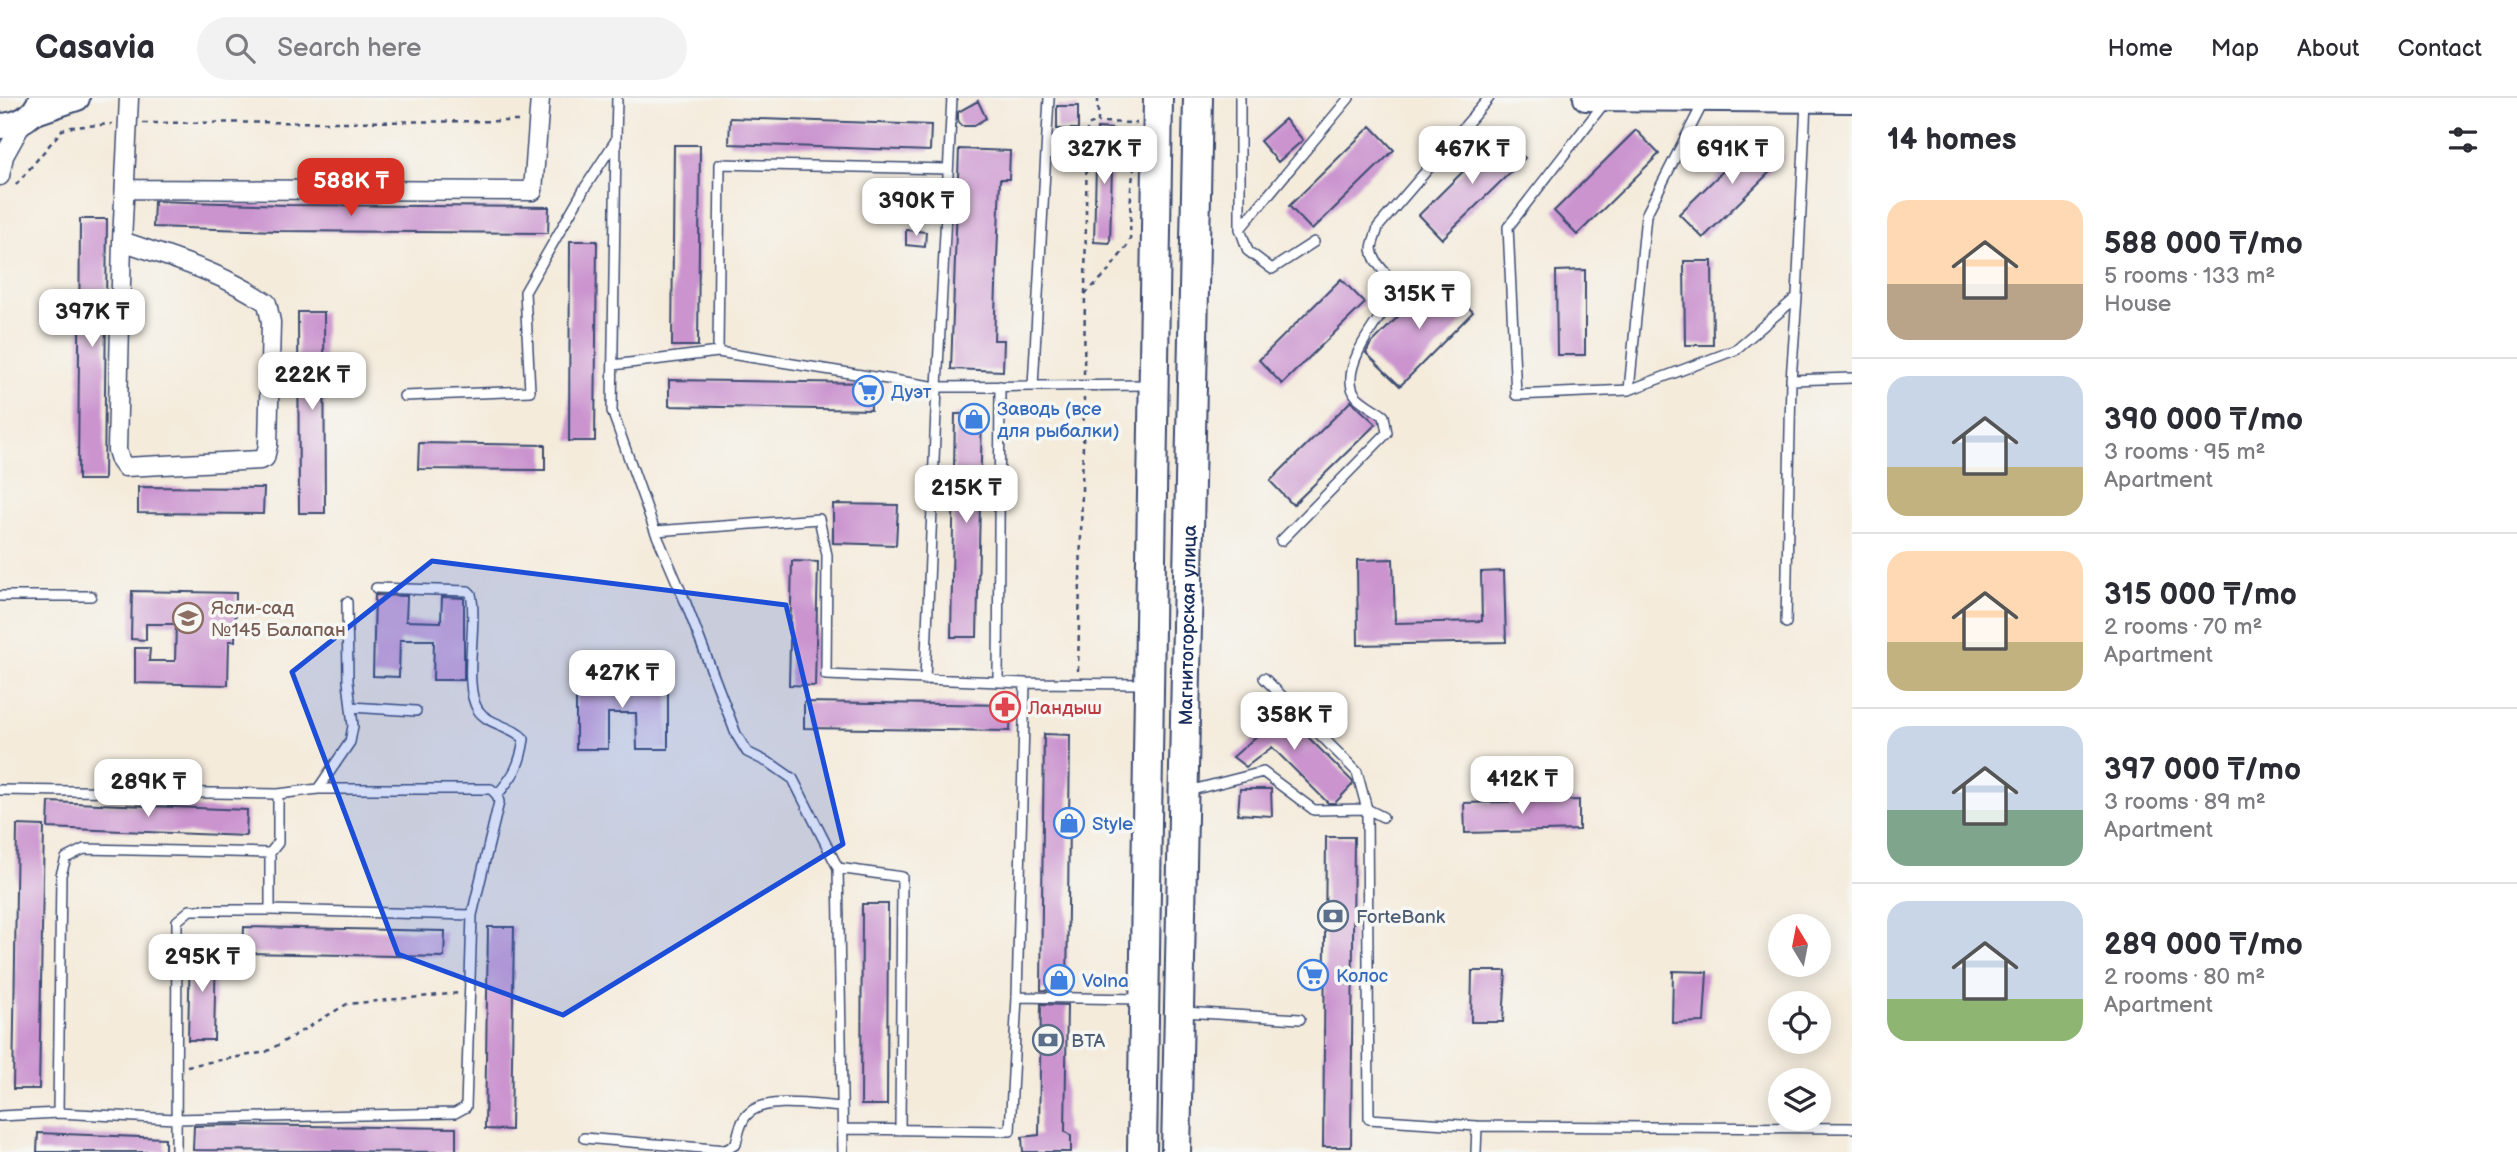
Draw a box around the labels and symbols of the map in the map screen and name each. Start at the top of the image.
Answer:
pin: 327K ₸ [1047,126,1161,186]
pin: 467K ₸ [1415,126,1529,186]
pin: 691K ₸ [1675,126,1789,186]
pin: 588K ₸ [294,158,408,218]
pin: 390K ₸ [859,178,973,238]
pin: 315K ₸ [1362,272,1476,331]
pin: 397K ₸ [35,289,149,349]
pin: 222K ₸ [255,352,369,412]
supermarket icon: Дуэт [851,374,885,408]
place label: Дуэт [891,381,932,404]
place label: Заводь (все для рыбалки) [997,398,1120,443]
shop icon: Заводь (все для рыбалки) [957,402,991,436]
pin: 215K ₸ [909,466,1023,525]
street label: Магнитогорская улица [1175,525,1202,726]
place label: Ясли-сад №145 Балапан [211,597,346,642]
school or university icon: Ясли-сад №145 Балапан [171,601,205,635]
pin: 427K ₸ [565,650,679,710]
pharmacy icon: Ландыш [988,690,1022,724]
pin: 358K ₸ [1237,692,1351,752]
place label: Ландыш [1027,697,1102,720]
pin: 412K ₸ [1465,756,1579,816]
pin: 289K ₸ [91,760,205,819]
shop icon: Style [1052,806,1086,840]
place label: Style [1092,813,1133,836]
bank icon: ForteBank [1316,899,1350,933]
place label: ForteBank [1356,906,1446,929]
north arrow [1768,914,1830,976]
pin: 295K ₸ [145,934,259,994]
supermarket icon: Колос [1296,958,1330,992]
shop icon: Volna [1042,963,1076,997]
place label: Колос [1336,965,1389,988]
place label: Volna [1082,970,1129,993]
bank icon: BTA [1031,1023,1065,1057]
place label: BTA [1071,1030,1105,1053]

